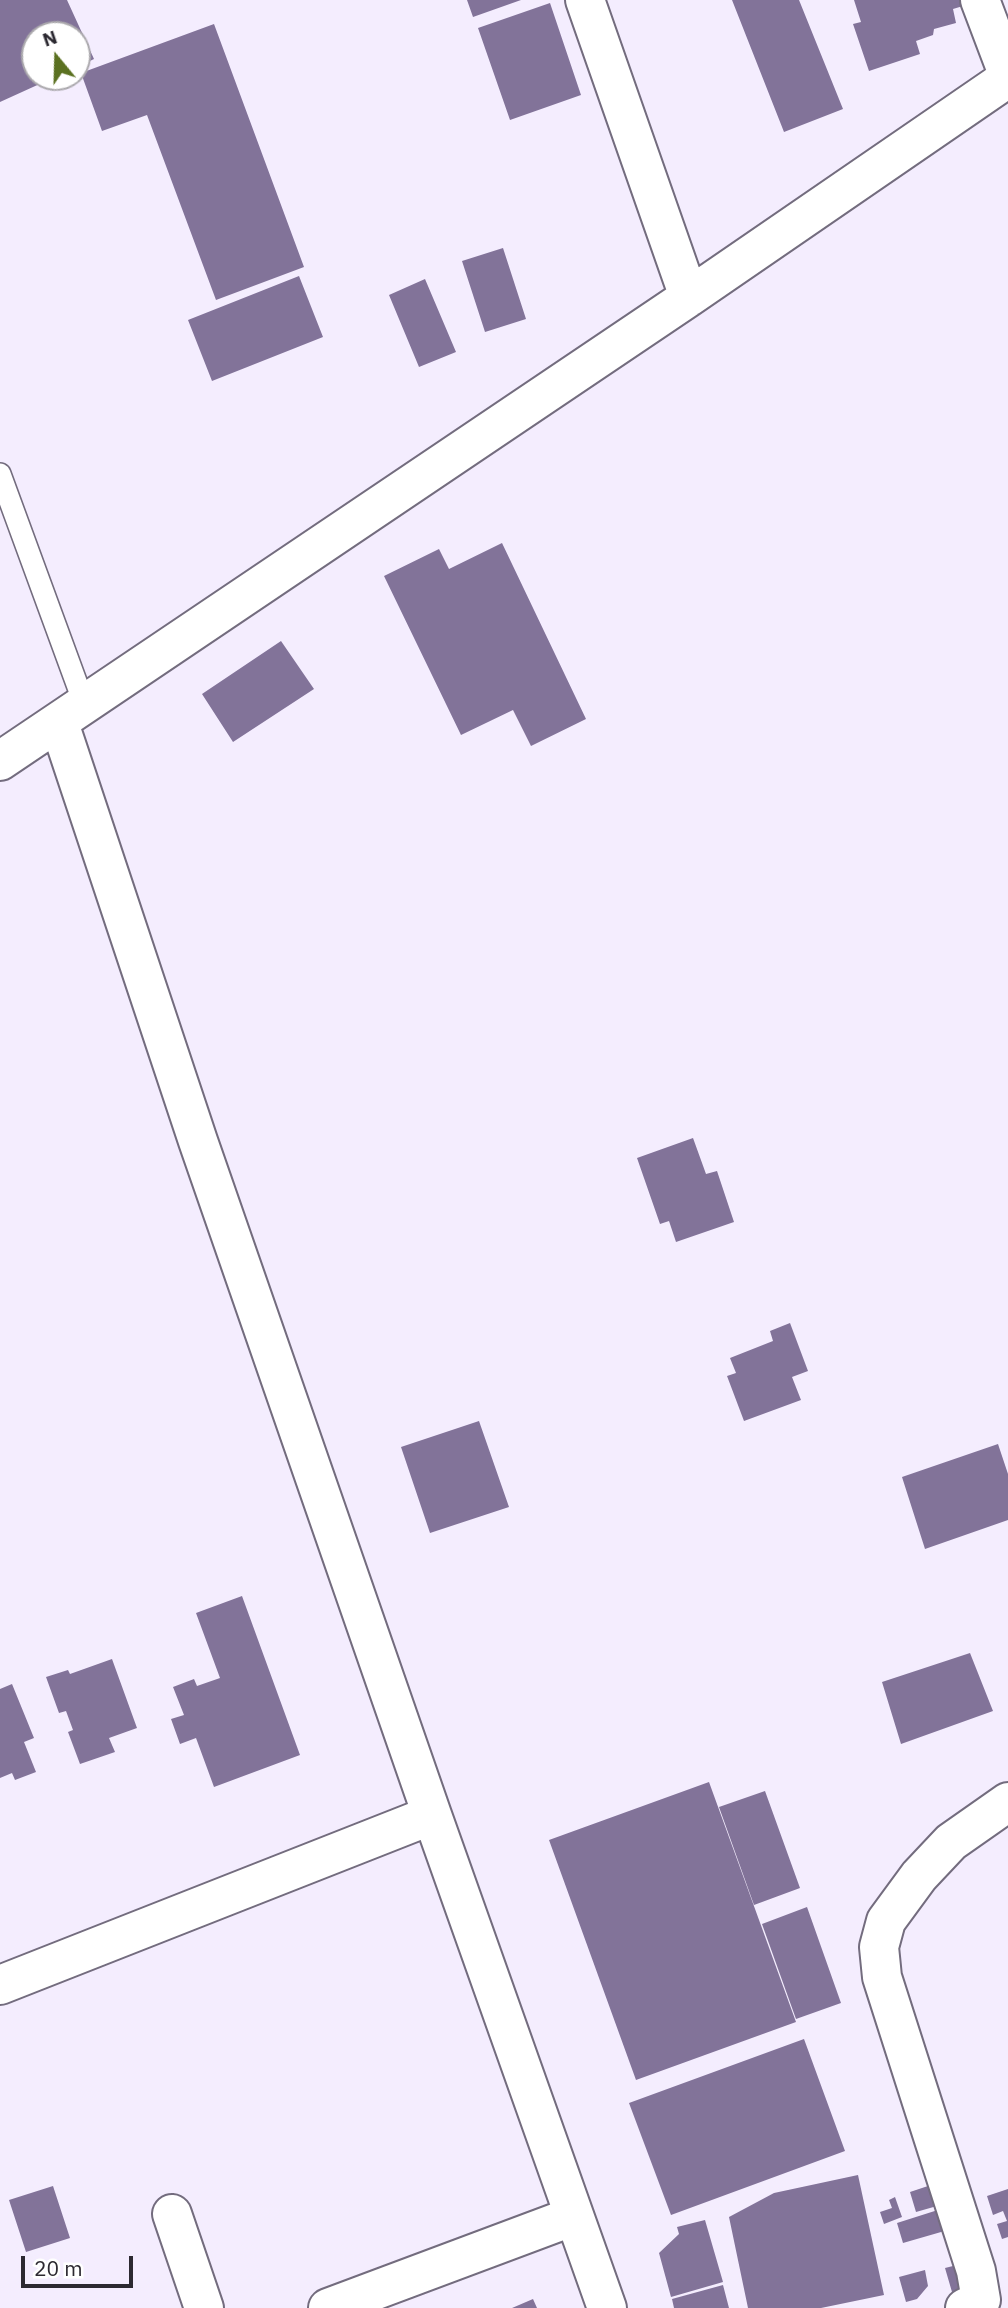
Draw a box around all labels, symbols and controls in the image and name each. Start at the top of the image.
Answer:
north arrow [21,21,91,91]
text: N [39,24,60,52]
scale bar [24,2242,136,2286]
text: 20 m [34,2254,83,2282]

